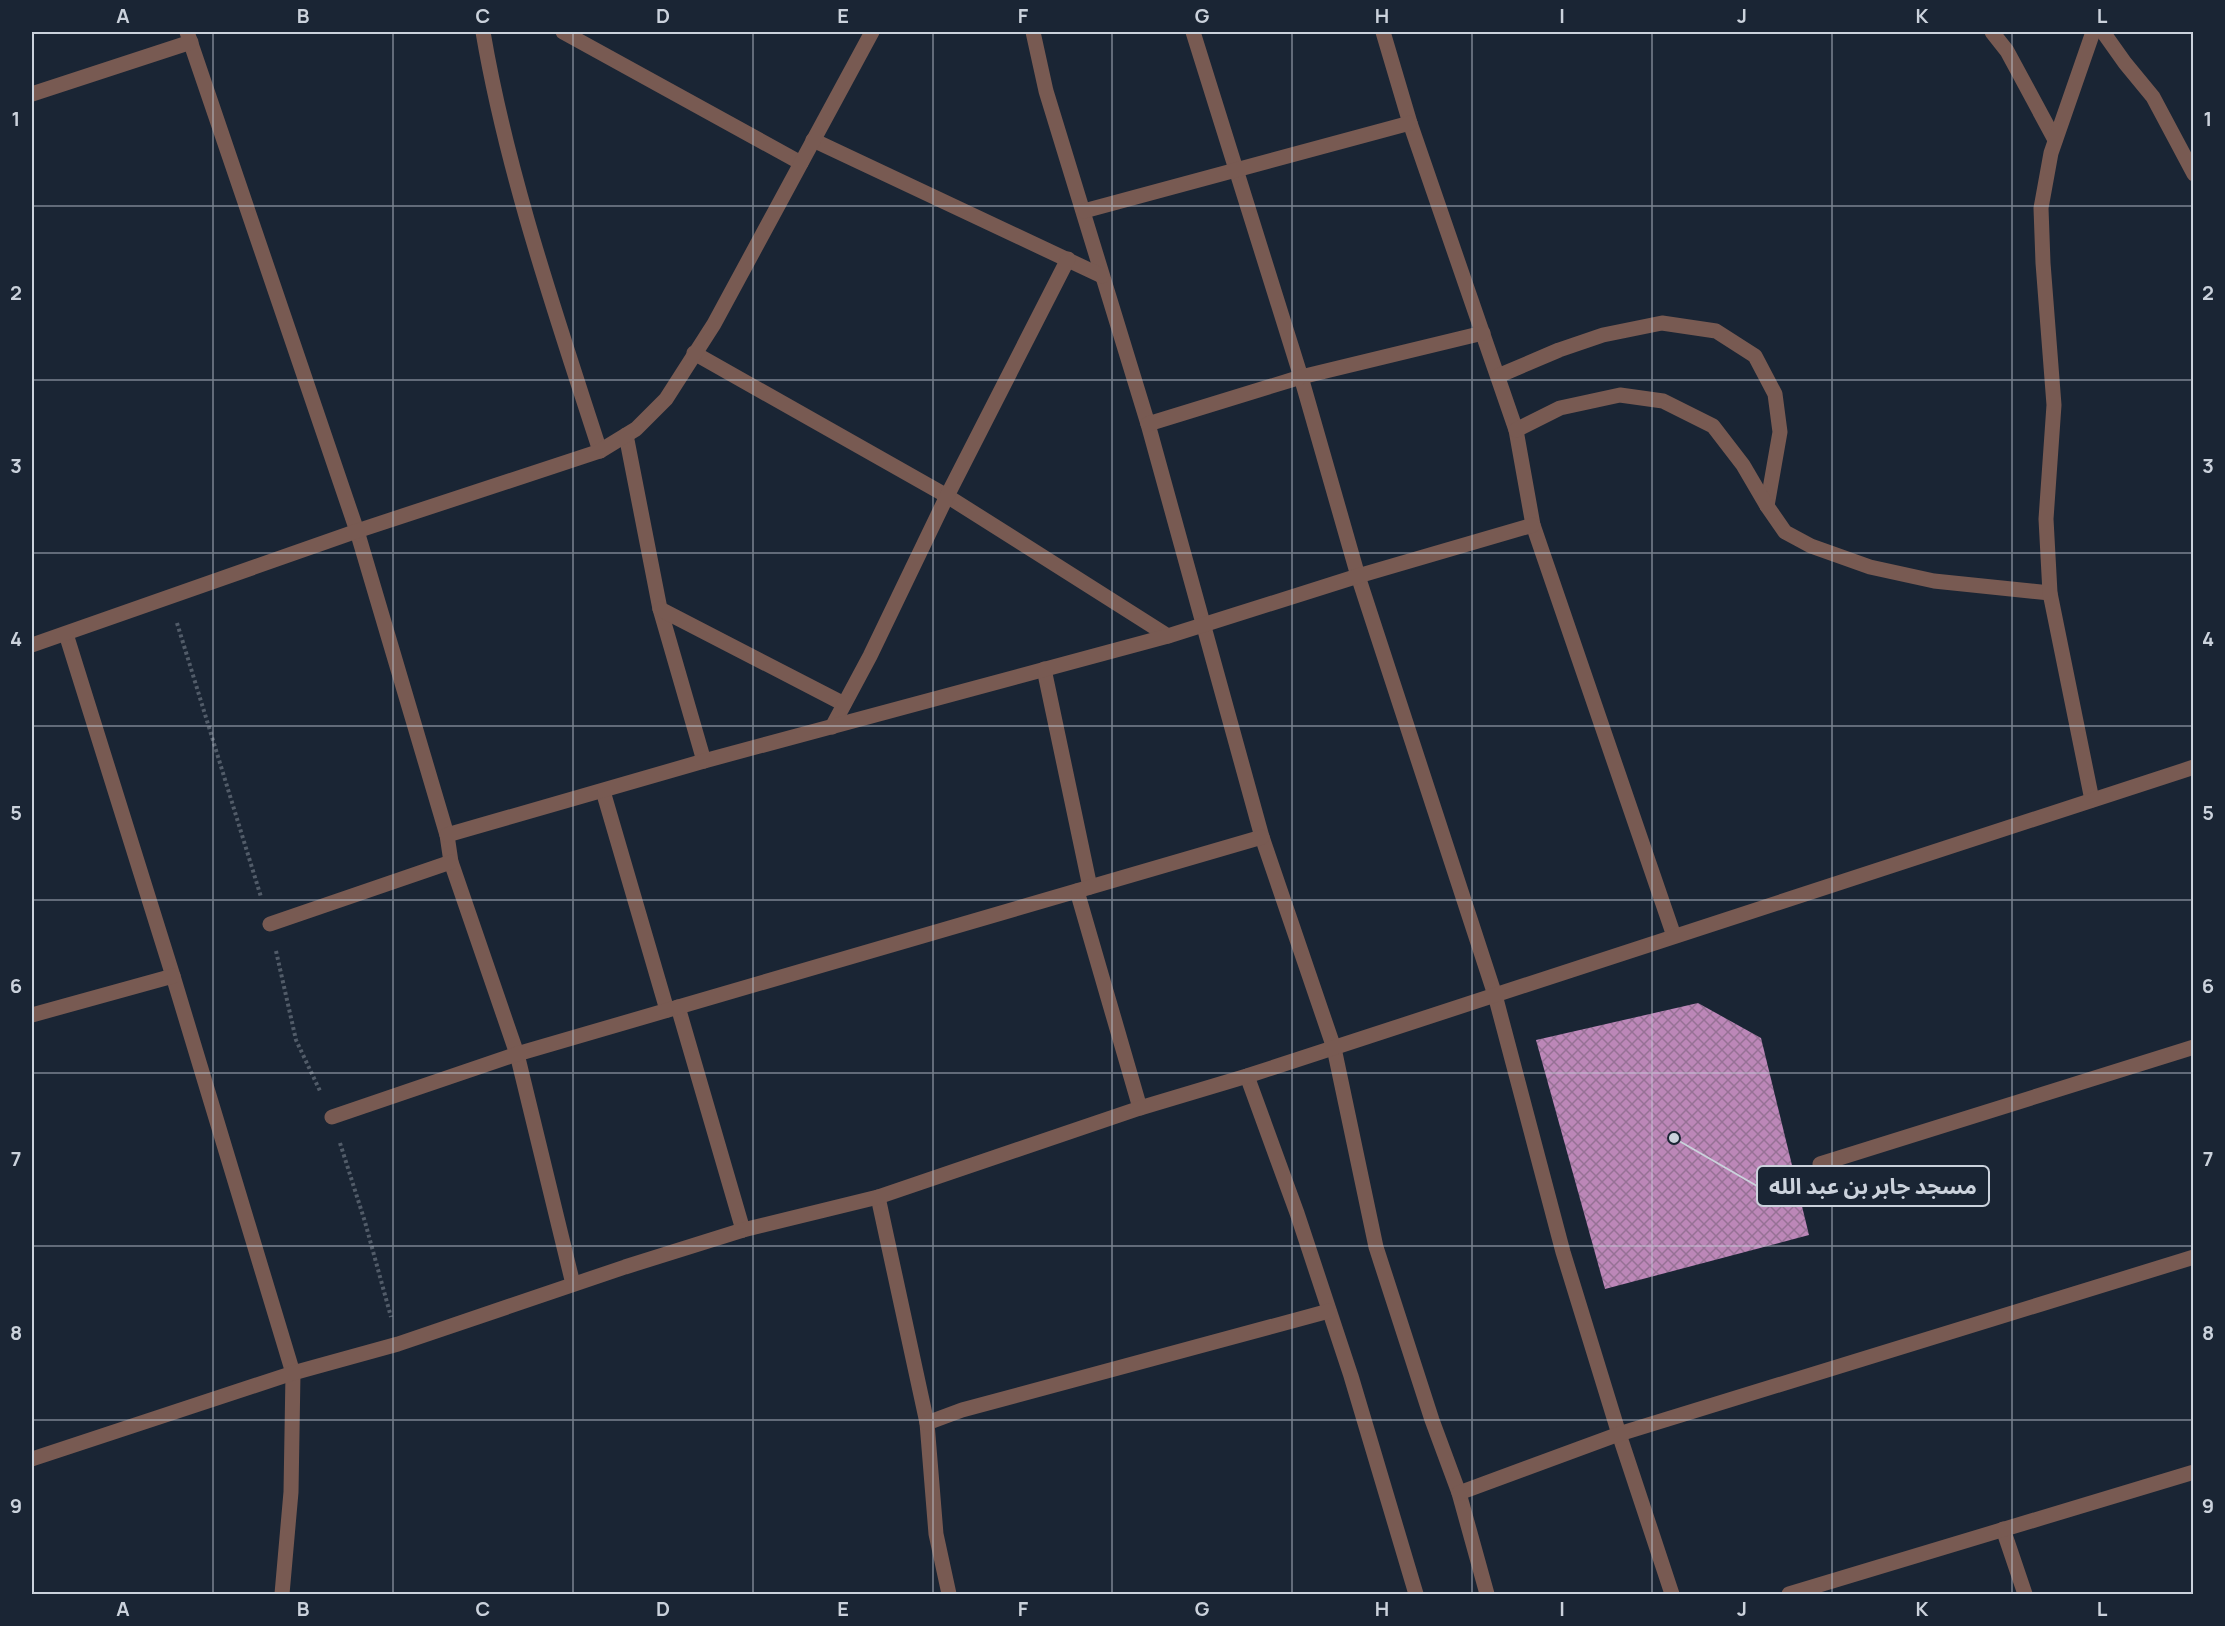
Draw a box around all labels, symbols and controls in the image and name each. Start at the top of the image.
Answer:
text: A [116,2,130,29]
text: B [297,2,310,29]
text: C [476,2,490,29]
text: D [656,2,670,29]
text: E [837,2,849,29]
text: F [1018,2,1029,29]
text: G [1195,2,1210,29]
text: H [1375,2,1389,29]
text: I [1559,2,1565,29]
text: J [1737,2,1747,29]
text: K [1916,2,1929,29]
text: L [2097,2,2108,29]
text: 1 [12,105,20,132]
text: 1 [2204,105,2212,132]
text: 2 [10,279,22,306]
text: 2 [2202,279,2214,306]
text: 3 [10,452,22,479]
text: 3 [2202,452,2214,479]
text: 4 [10,625,22,652]
text: 4 [2202,625,2214,652]
text: 5 [10,799,22,826]
text: 5 [2202,799,2214,826]
text: 6 [10,972,22,999]
text: 6 [2202,972,2214,999]
text: 7 [11,1145,21,1172]
text: 7 [2203,1145,2213,1172]
callout: مسجد جابر بن عبد الله [1757,1166,1989,1206]
text: مسجد جابر بن عبد الله [1769,1171,1977,1201]
text: 8 [10,1319,22,1346]
text: 8 [2202,1319,2214,1346]
text: 9 [10,1492,22,1519]
text: 9 [2202,1492,2214,1519]
text: A [116,1595,130,1622]
text: B [297,1595,310,1622]
text: C [476,1595,490,1622]
text: D [656,1595,670,1622]
text: E [837,1595,849,1622]
text: F [1018,1595,1029,1622]
text: G [1195,1595,1210,1622]
text: H [1375,1595,1389,1622]
text: I [1559,1595,1565,1622]
text: J [1737,1595,1747,1622]
text: K [1916,1595,1929,1622]
text: L [2097,1595,2108,1622]

